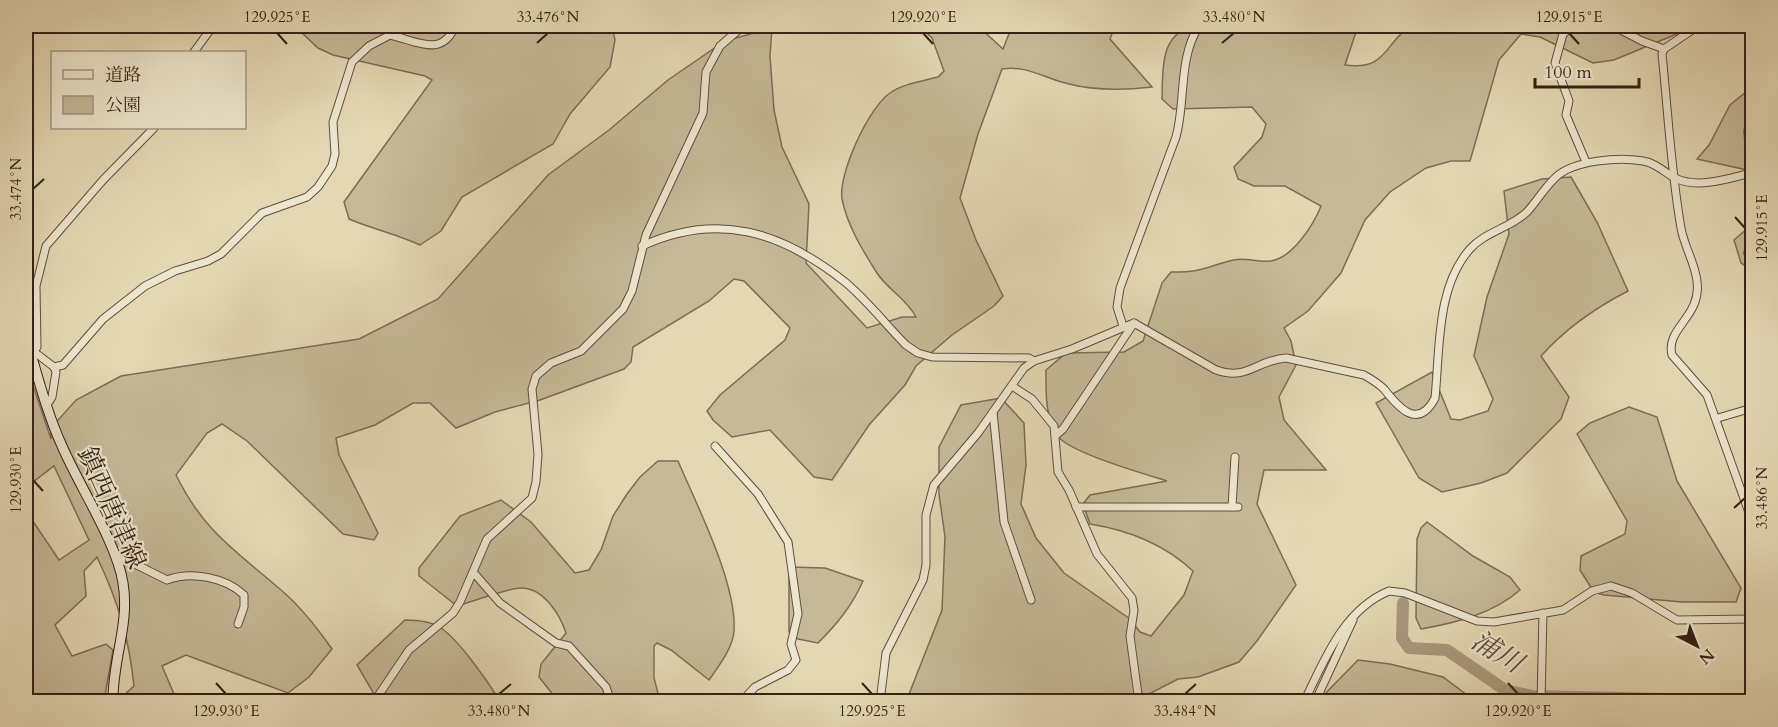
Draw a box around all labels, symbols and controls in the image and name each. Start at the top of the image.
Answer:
text: 129.925°E [244,7,310,27]
text: 33.476°N [517,7,580,27]
text: 129.920°E [890,7,956,27]
text: 33.480°N [1203,7,1266,27]
text: 129.915°E [1536,7,1602,27]
legend [51,51,246,129]
scale bar [1535,51,1638,89]
text: 100 m [1544,60,1592,85]
text: 道路 [105,63,141,88]
text: 公園 [105,93,141,118]
text: 33.474°N [6,157,26,220]
text: 129.915°E [1752,195,1772,261]
street label: 鎮西唐津線 [70,441,154,575]
text: 129.930°E [6,447,26,513]
text: 33.486°N [1752,466,1772,529]
north arrow [1667,616,1727,676]
water label: 浦川 [1464,622,1532,683]
text: N [1694,644,1719,669]
text: 129.930°E [193,701,259,721]
text: 33.480°N [468,701,531,721]
text: 129.925°E [839,701,905,721]
text: 33.484°N [1154,701,1217,721]
text: 129.920°E [1485,701,1551,721]

